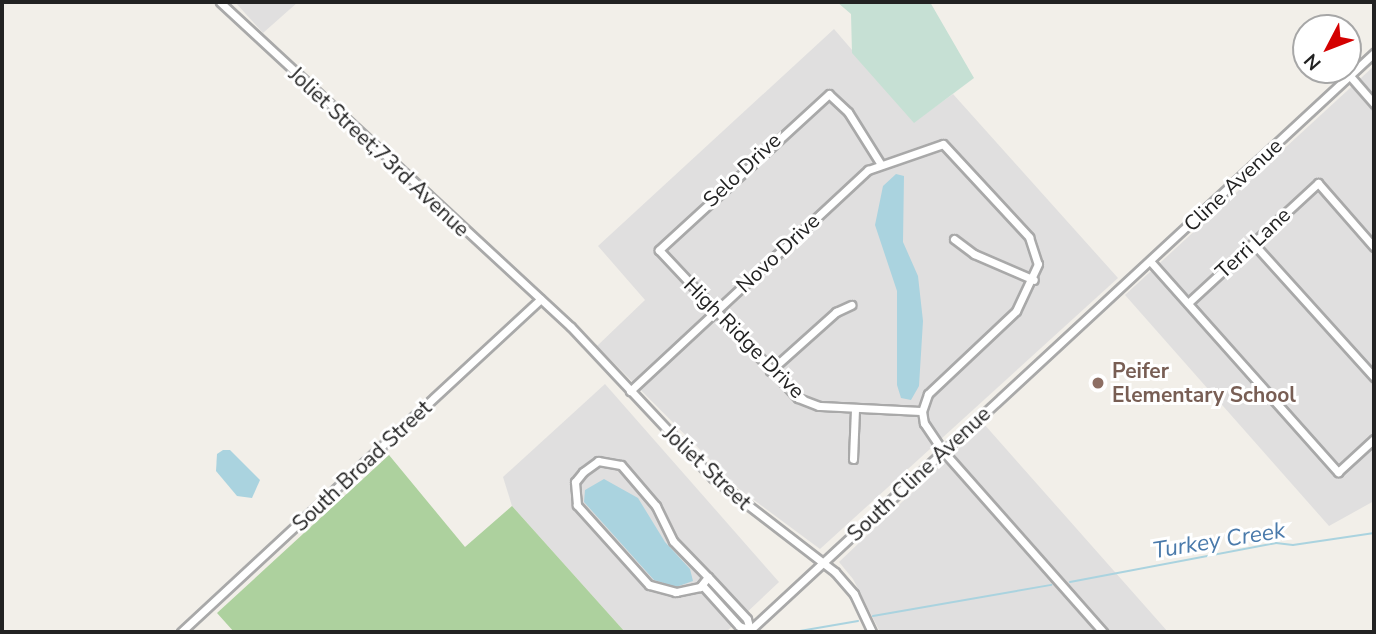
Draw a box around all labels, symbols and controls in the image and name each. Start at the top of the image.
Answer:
north arrow [1292,14,1362,84]
text: N [1298,48,1327,76]
street label: Joliet Street;73rd Avenue [284,62,474,242]
street label: Selo Drive [698,128,786,212]
street label: Cline Avenue [1179,133,1287,237]
street label: Terri Lane [1210,202,1296,284]
street label: Novo Drive [731,208,825,298]
street label: High Ridge Drive [678,272,810,404]
place label: Peifer Elementary School [1112,358,1296,408]
marker: Peifer Elementary School [1090,375,1106,391]
street label: South Broad Street [287,395,437,537]
street label: South Cline Avenue [842,401,996,547]
street label: Joliet Street [658,421,756,515]
water label: Turkey Creek [1151,517,1287,565]

